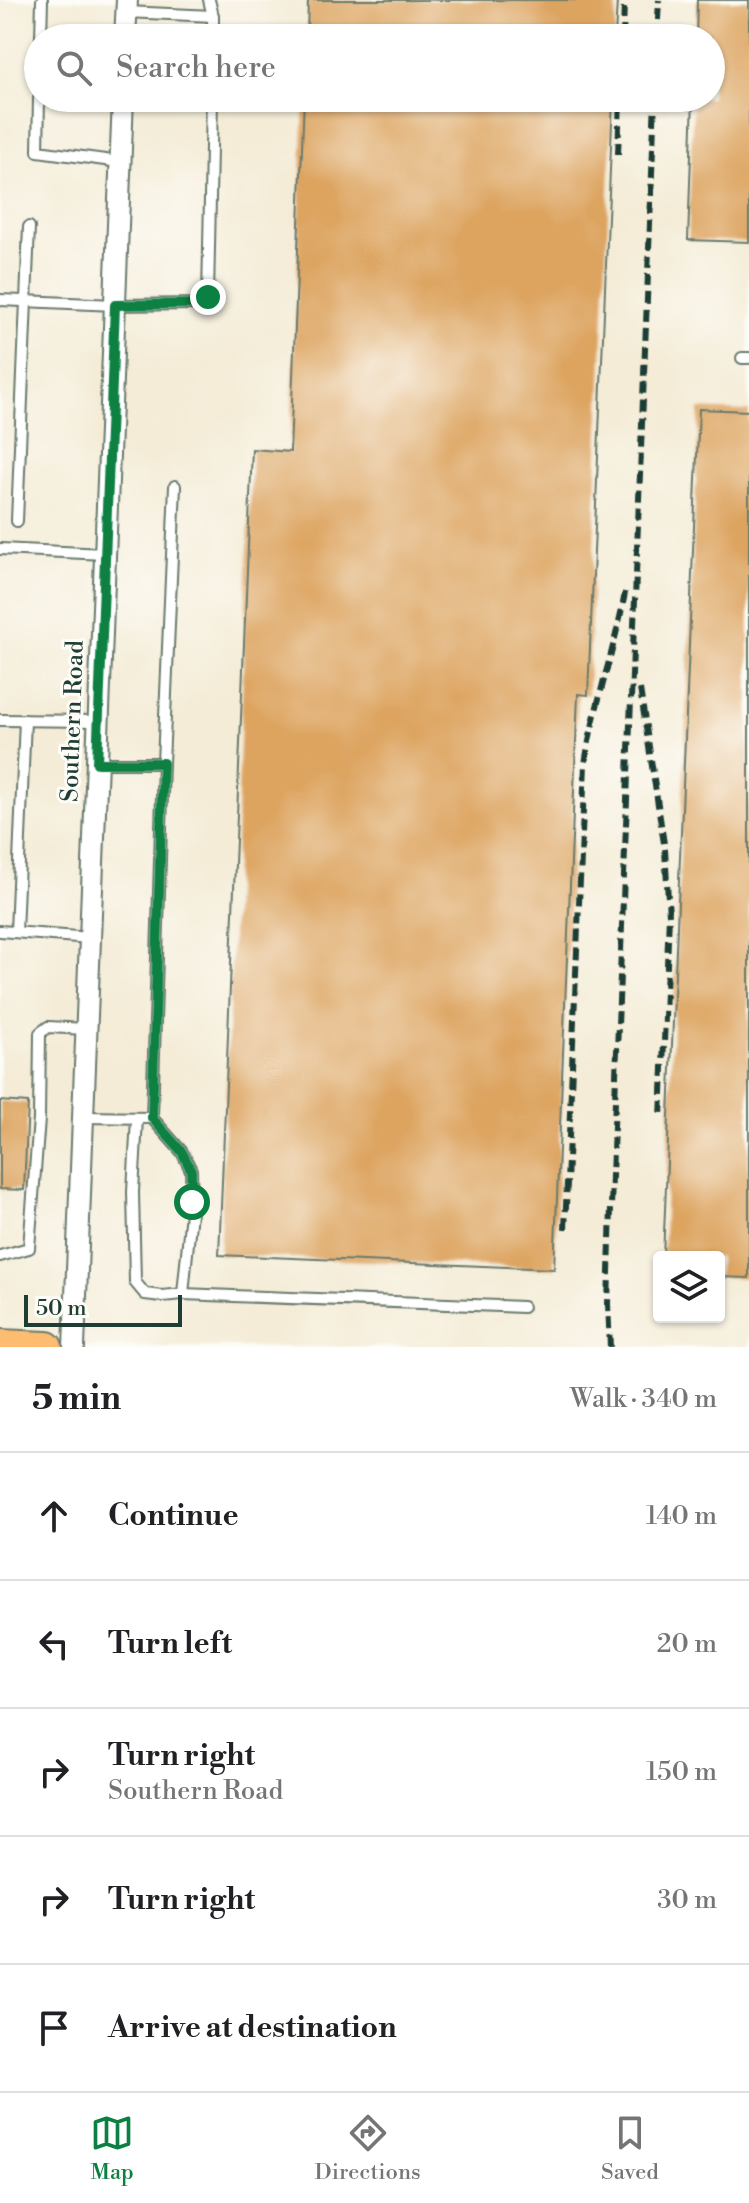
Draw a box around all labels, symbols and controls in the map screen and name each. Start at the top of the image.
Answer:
search box [24,24,725,112]
icon: search [52,46,96,90]
text: Search here [116,49,276,87]
route end [190,279,226,315]
street label: Southern Road [55,639,91,802]
route start [174,1184,210,1220]
map controls [653,1251,725,1323]
button: layers [653,1251,725,1323]
scale bar [24,1291,182,1327]
text: 50 m [36,1295,87,1322]
text: 5 min [32,1378,121,1420]
text: Walk · 340 m [570,1383,717,1415]
icon: ahead [32,1494,76,1538]
text: Continue [108,1497,239,1535]
text: 140 m [646,1500,717,1532]
icon: left [32,1622,76,1666]
text: Turn left [108,1625,232,1663]
text: 20 m [657,1628,717,1660]
text: Turn right [108,1737,255,1775]
icon: right [32,1750,76,1794]
text: 150 m [646,1756,717,1788]
text: Southern Road [108,1775,283,1807]
icon: right [32,1878,76,1922]
text: Turn right [108,1881,255,1919]
text: 30 m [657,1884,717,1916]
icon: arrive [32,2006,76,2050]
text: Arrive at destination [108,2009,397,2047]
tab: Map [90,2111,134,2186]
tab: Directions [315,2111,421,2186]
tab: Saved [601,2111,659,2186]

